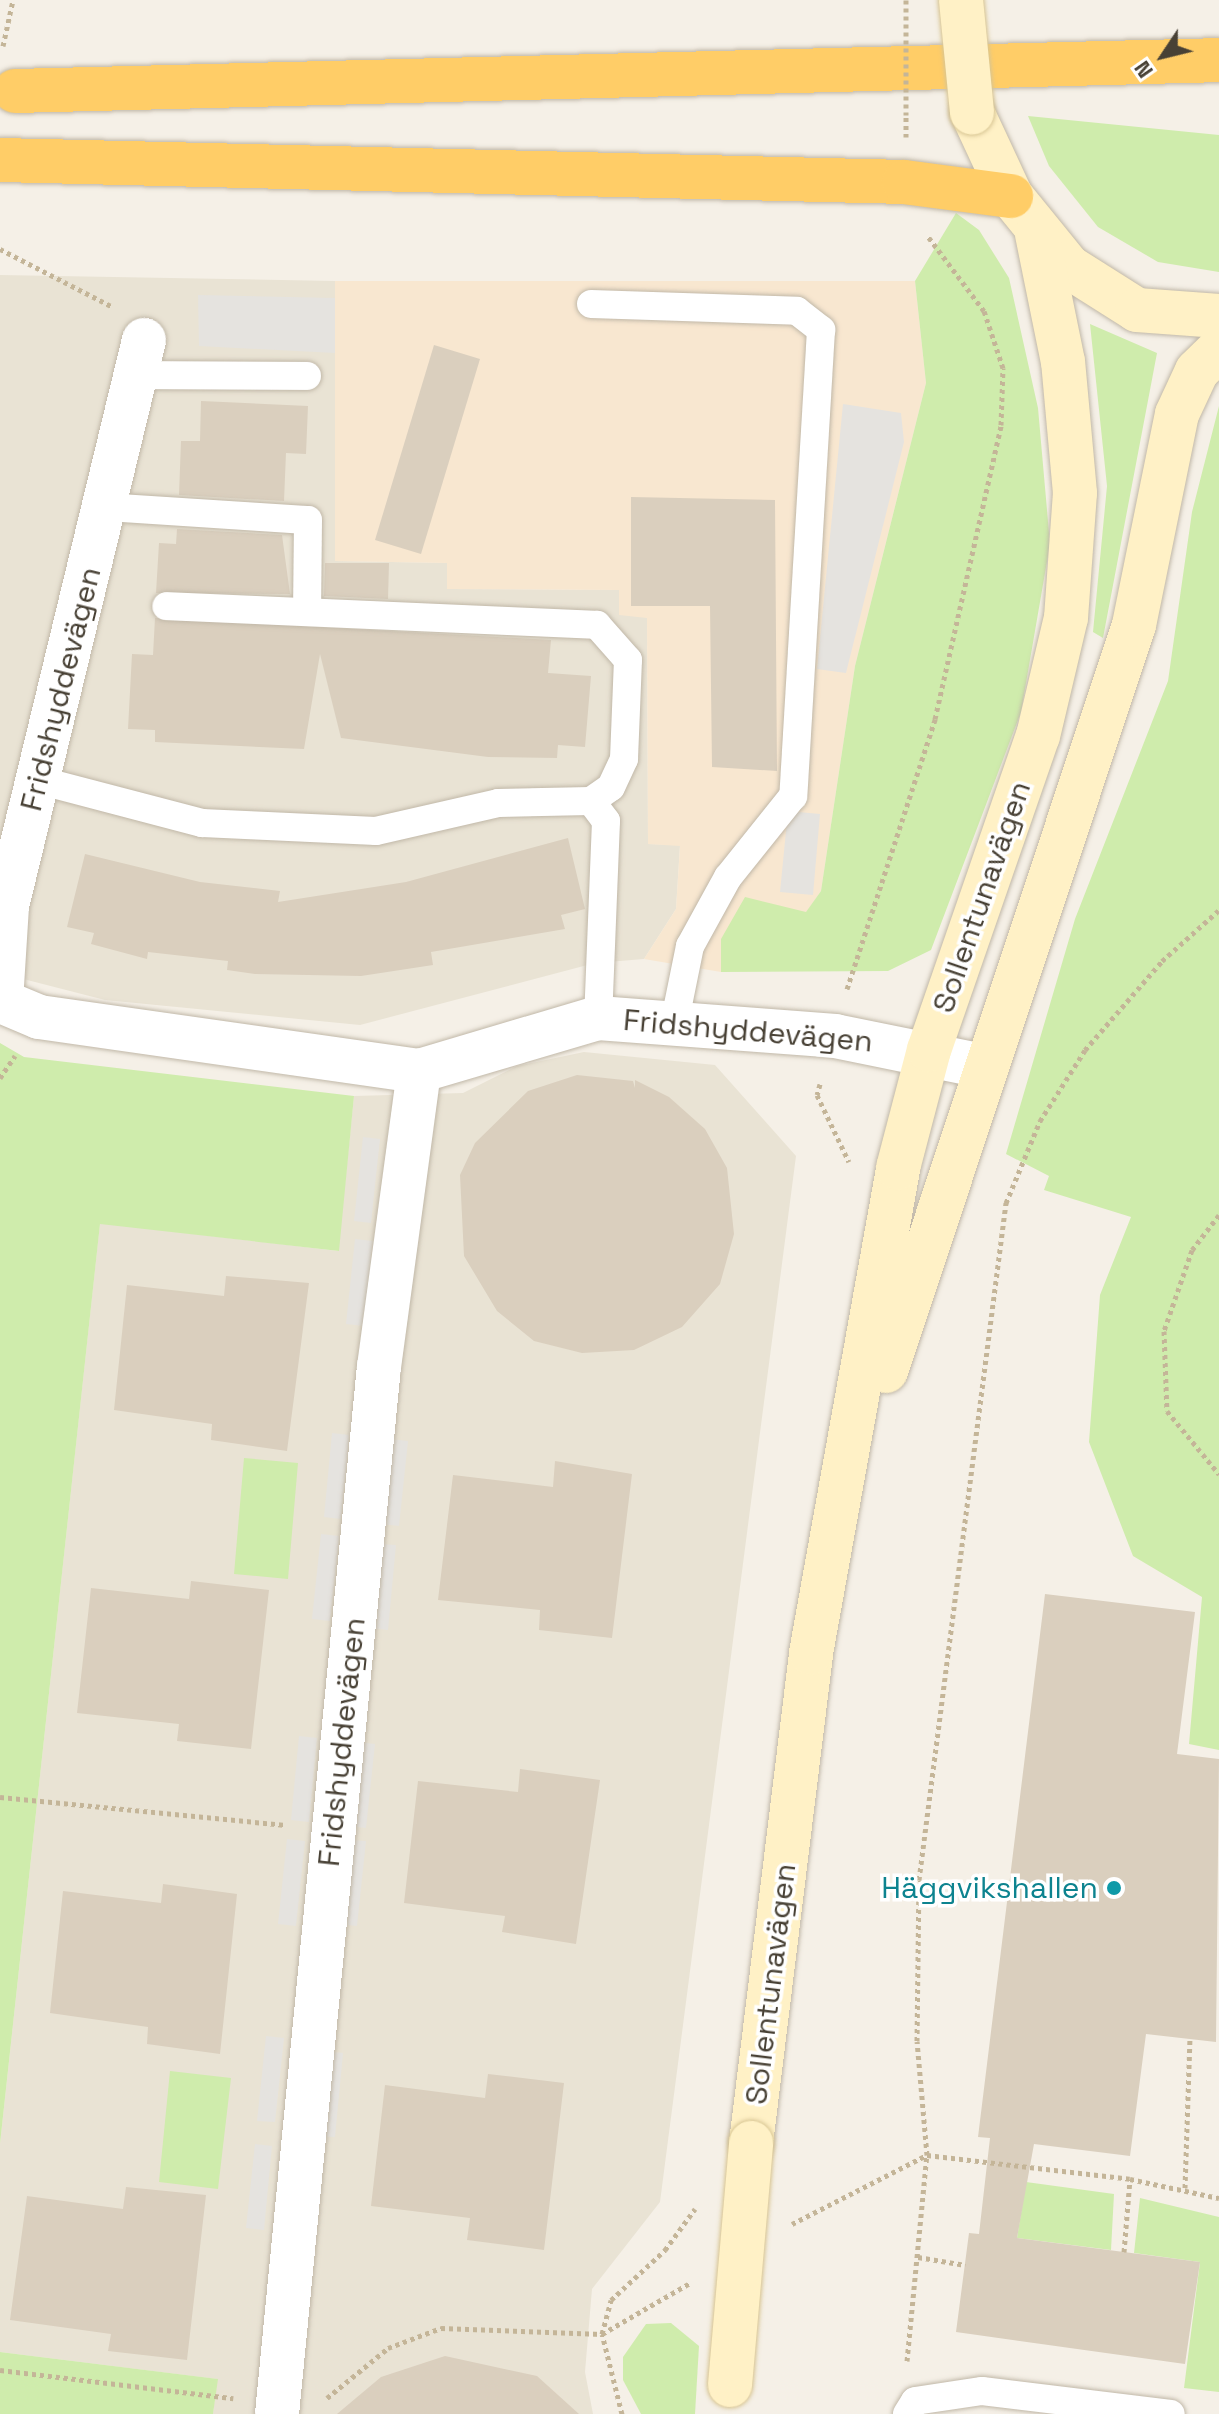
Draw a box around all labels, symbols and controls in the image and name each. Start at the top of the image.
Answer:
north arrow [1123,16,1203,96]
text: N [1128,56,1159,84]
street label: Fridshyddevägen [13,563,109,815]
street label: Sollentunavägen [926,777,1038,1017]
street label: Fridshyddevägen [622,1002,874,1060]
street label: Fridshyddevägen [311,1616,373,1868]
street label: Sollentunavägen [738,1862,804,2106]
place label: Häggvikshallen [881,1870,1098,1906]
marker: Häggvikshallen [1105,1879,1123,1897]

